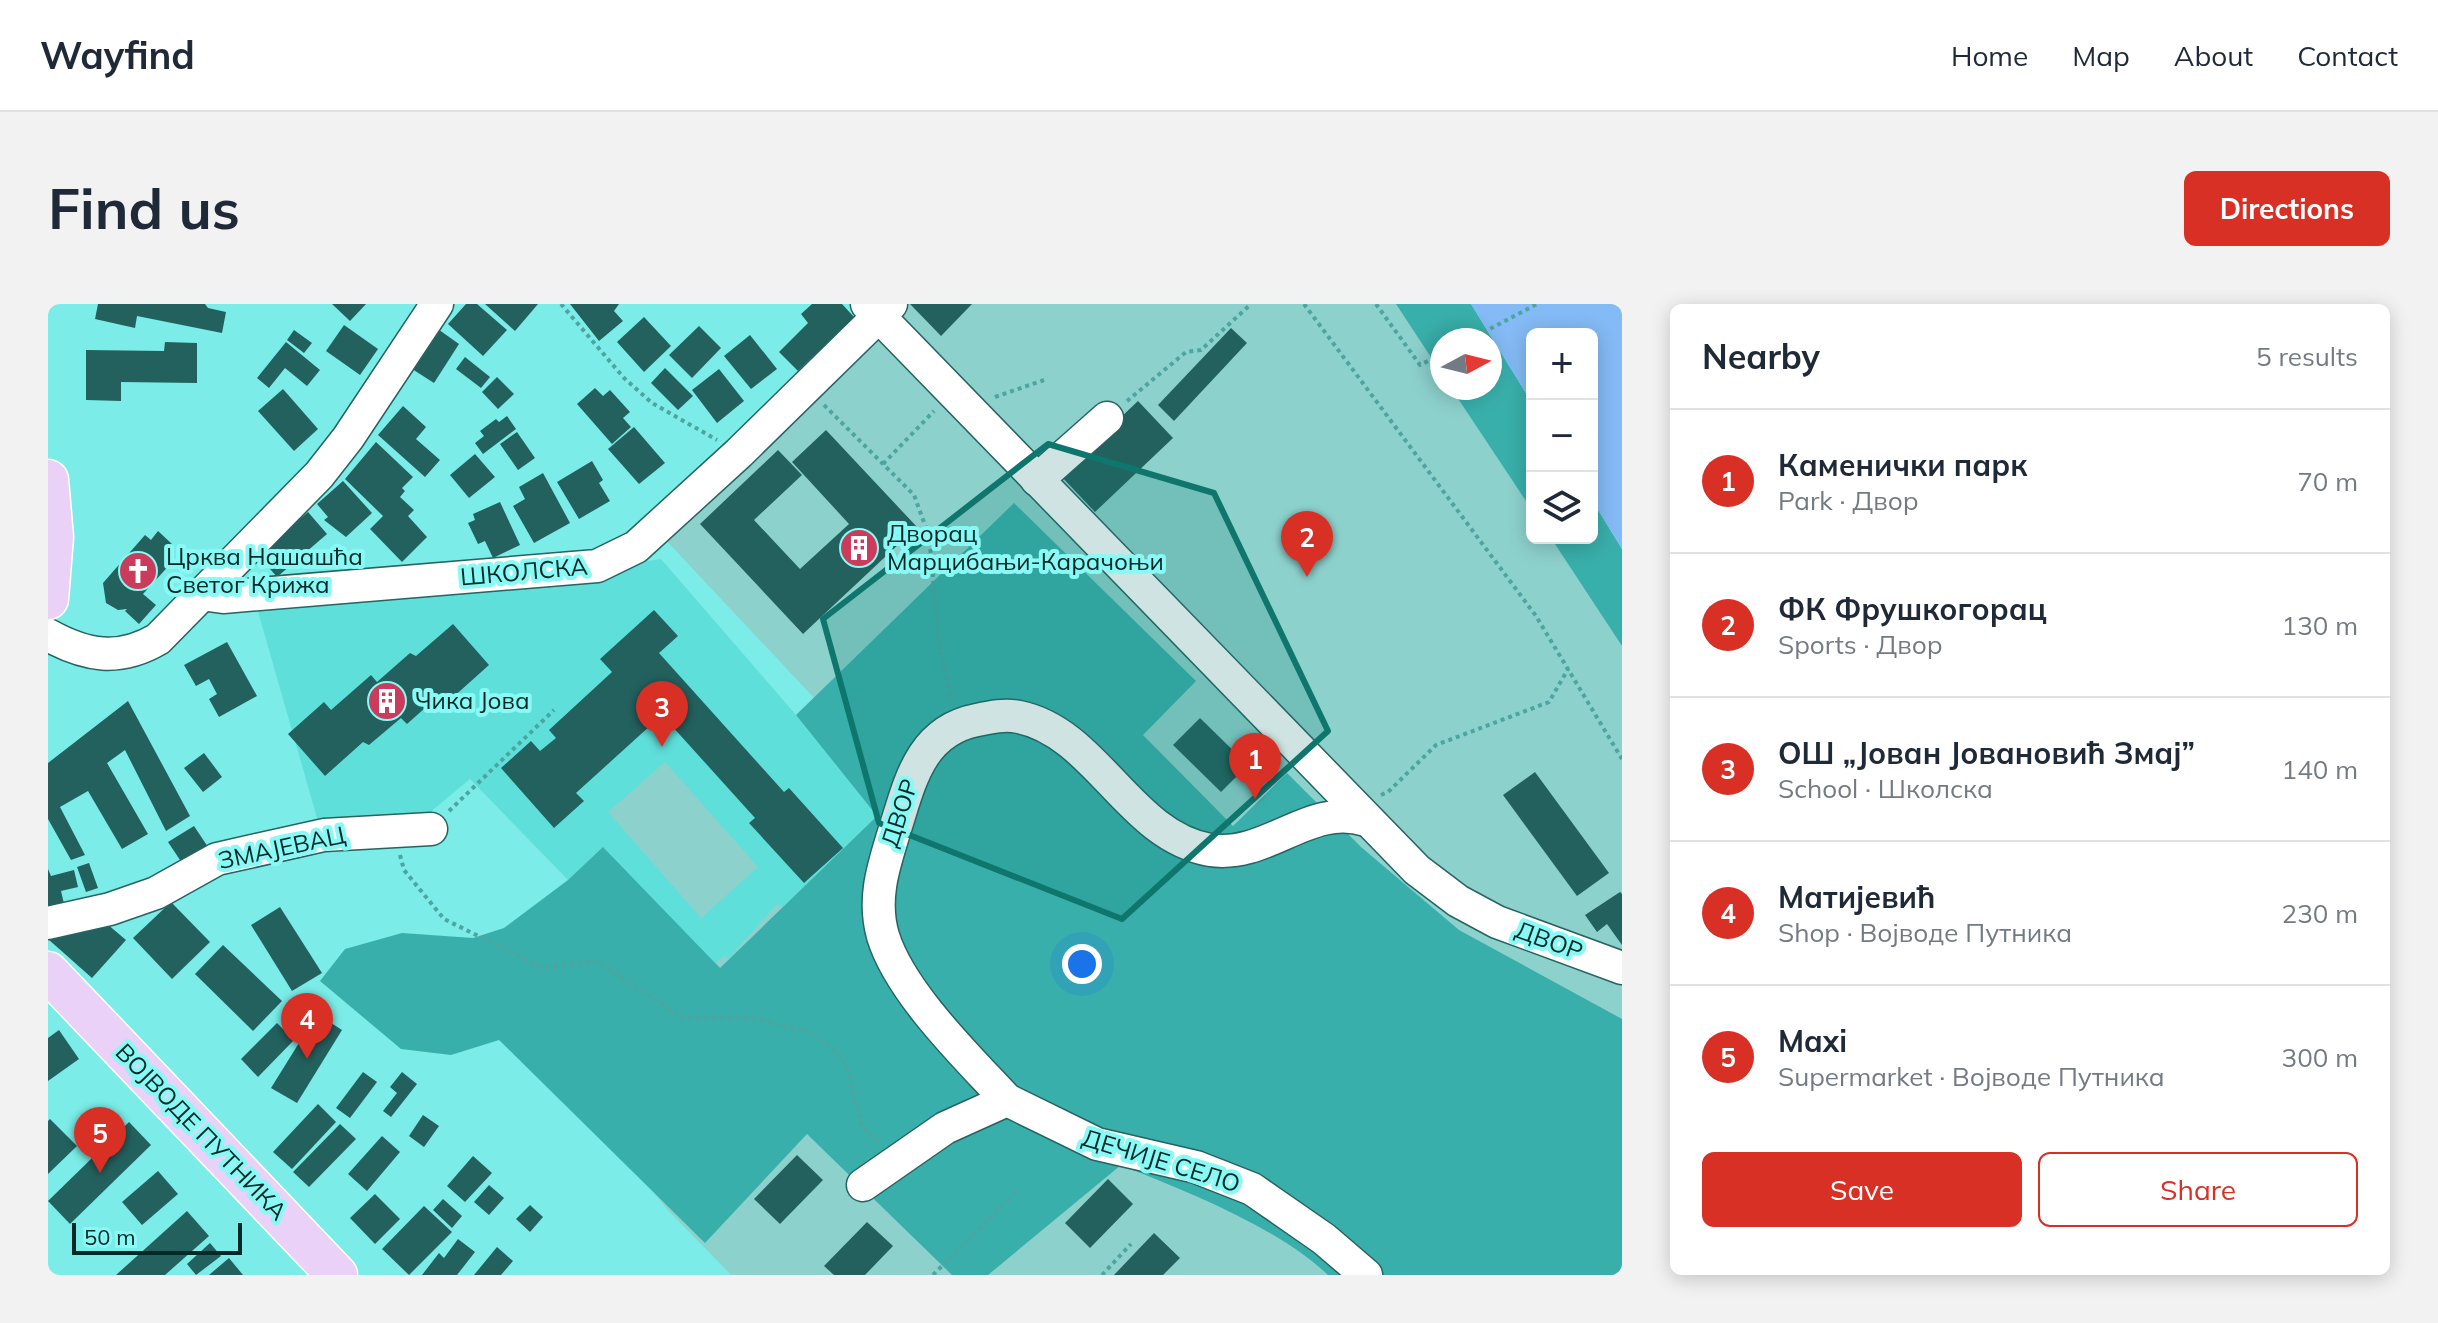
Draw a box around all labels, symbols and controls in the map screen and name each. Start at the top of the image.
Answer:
text: Wayfind [40,31,195,79]
text: Home [1951,38,2028,73]
text: Map [2072,38,2130,73]
text: About [2174,38,2253,73]
text: Contact [2297,38,2398,73]
button: Directions [2184,171,2390,246]
text: Find us [48,173,240,243]
north arrow [1430,328,1502,400]
map controls [1526,328,1598,544]
button: + [1526,328,1598,400]
text: Nearby [1702,335,1820,378]
text: 5 results [2256,340,2358,373]
button: − [1526,400,1598,472]
text: Каменички парк [1778,446,2027,484]
text: 1 [1720,465,1736,498]
text: 70 m [2297,465,2358,498]
button: layers [1526,472,1598,544]
text: Park · Двор [1778,484,1919,517]
pin: 2 [1281,511,1333,577]
place label: Дворац Марцибањи-Карачоњи [887,518,1164,576]
building icon: Дворац Марцибањи-Карачоњи [838,527,880,569]
place label: Црква Нашашћа Светог Крижа [166,541,363,599]
church icon: Црква Нашашћа Светог Крижа [117,550,159,592]
street label: ШКОЛСКА [459,550,589,592]
text: ФК Фрушкогорац [1778,590,2047,628]
text: 2 [1720,609,1736,642]
text: 130 m [2282,609,2358,642]
text: Sports · Двор [1778,628,1943,661]
building icon: Чика Јова [366,680,408,722]
pin: 3 [636,681,688,747]
place label: Чика Јова [415,685,530,715]
pin: 1 [1229,733,1281,799]
text: ОШ „Јован Јовановић Змај” [1778,734,2195,772]
text: 3 [1720,753,1736,786]
text: 140 m [2282,753,2358,786]
text: School · Школска [1778,772,1993,805]
street label: ДВОР [874,775,924,850]
street label: ЗМАЈЕВАЦ [215,819,348,875]
text: Матијевић [1778,878,1936,916]
text: 4 [1720,897,1736,930]
text: 230 m [2282,897,2358,930]
street label: ДВОР [1511,914,1587,966]
text: Shop · Војводе Путника [1778,916,2072,949]
your location [1062,944,1102,984]
pin: 4 [281,993,333,1059]
text: Maxi [1778,1022,1847,1060]
street label: ВОЈВОДЕ ПУТНИКА [110,1037,294,1226]
text: 5 [1720,1041,1736,1074]
text: 300 m [2282,1041,2358,1074]
text: Supermarket · Војводе Путника [1778,1060,2165,1093]
pin: 5 [74,1107,126,1173]
street label: ДЕЧИЈЕ СЕЛО [1079,1122,1244,1198]
button: Save [1702,1152,2022,1227]
button: Share [2038,1152,2358,1227]
scale bar [72,1219,242,1255]
text: 50 m [84,1223,135,1251]

